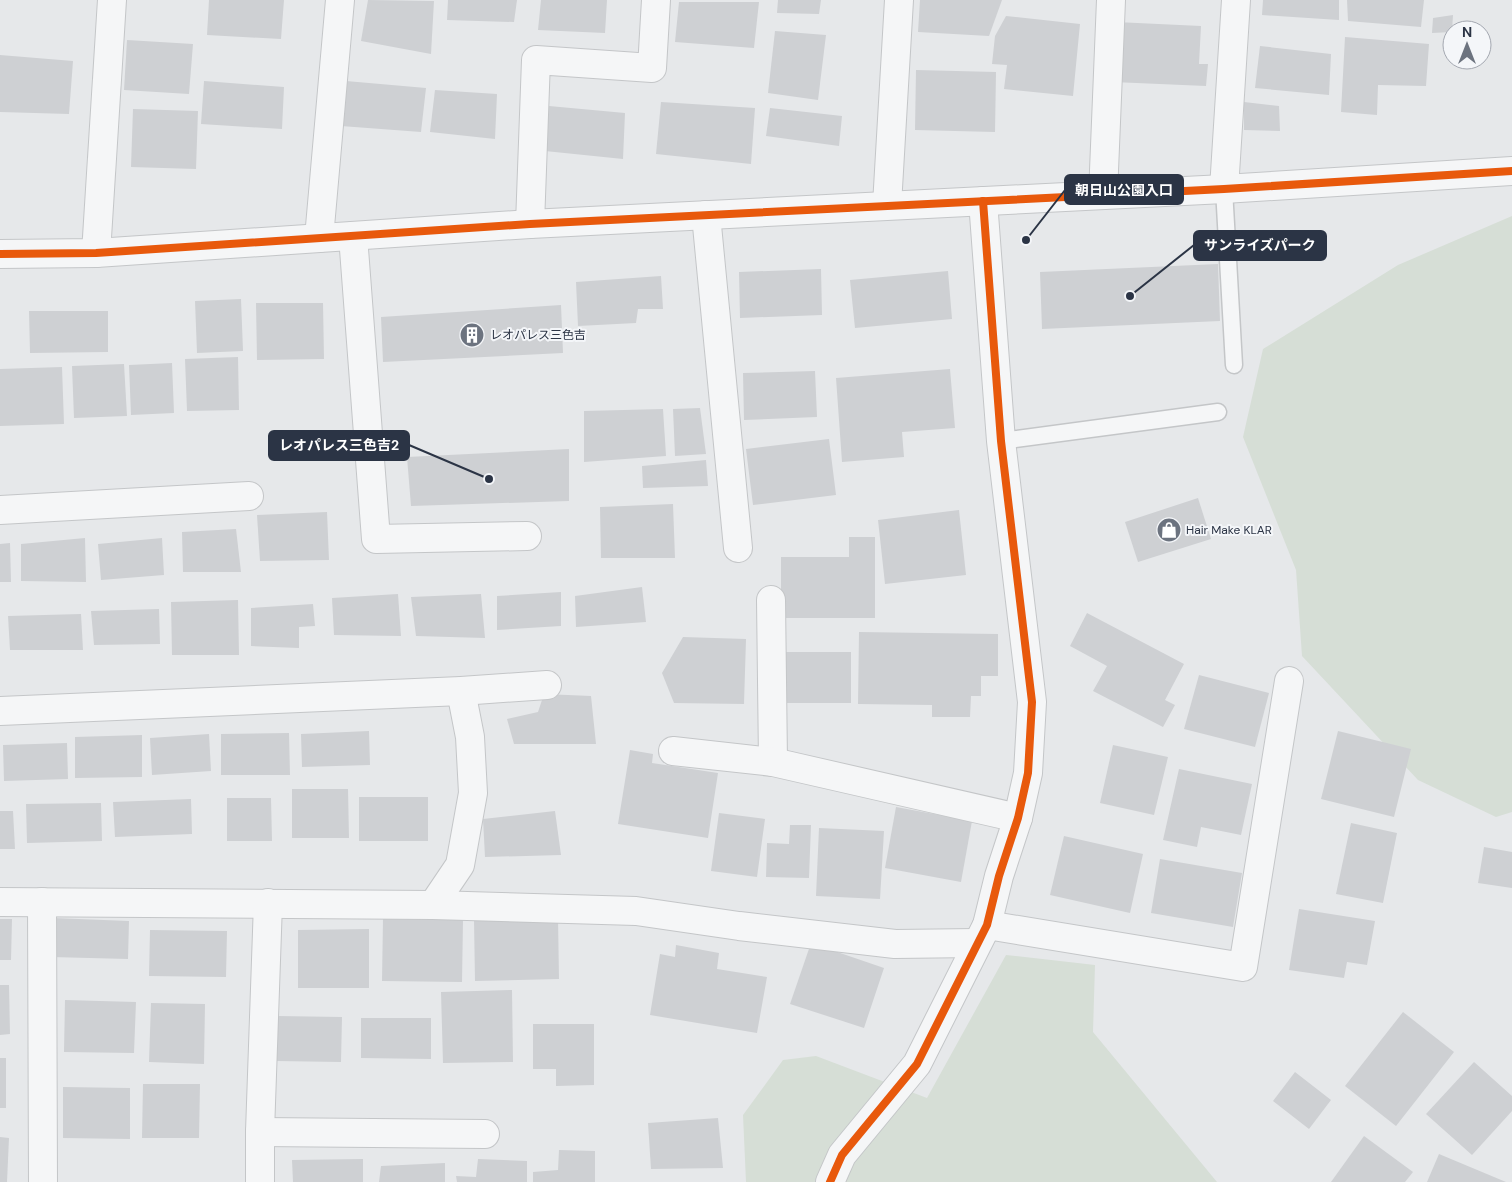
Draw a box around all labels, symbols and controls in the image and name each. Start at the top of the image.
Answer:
north arrow [1442,20,1492,70]
text: N [1462,23,1472,41]
callout: 朝日山公園入口 [1065,175,1183,204]
text: 朝日山公園入口 [1075,181,1173,199]
callout: サンライズパーク [1194,231,1326,260]
text: サンライズパーク [1204,236,1316,254]
building icon: レオパレス三色吉 [459,322,485,348]
place label: レオパレス三色吉 [490,327,586,343]
callout: レオパレス三色吉2 [269,431,409,460]
text: レオパレス三色吉2 [279,436,399,454]
shop icon: Hair Make KLAR [1156,517,1182,543]
place label: Hair Make KLAR [1186,522,1272,538]

